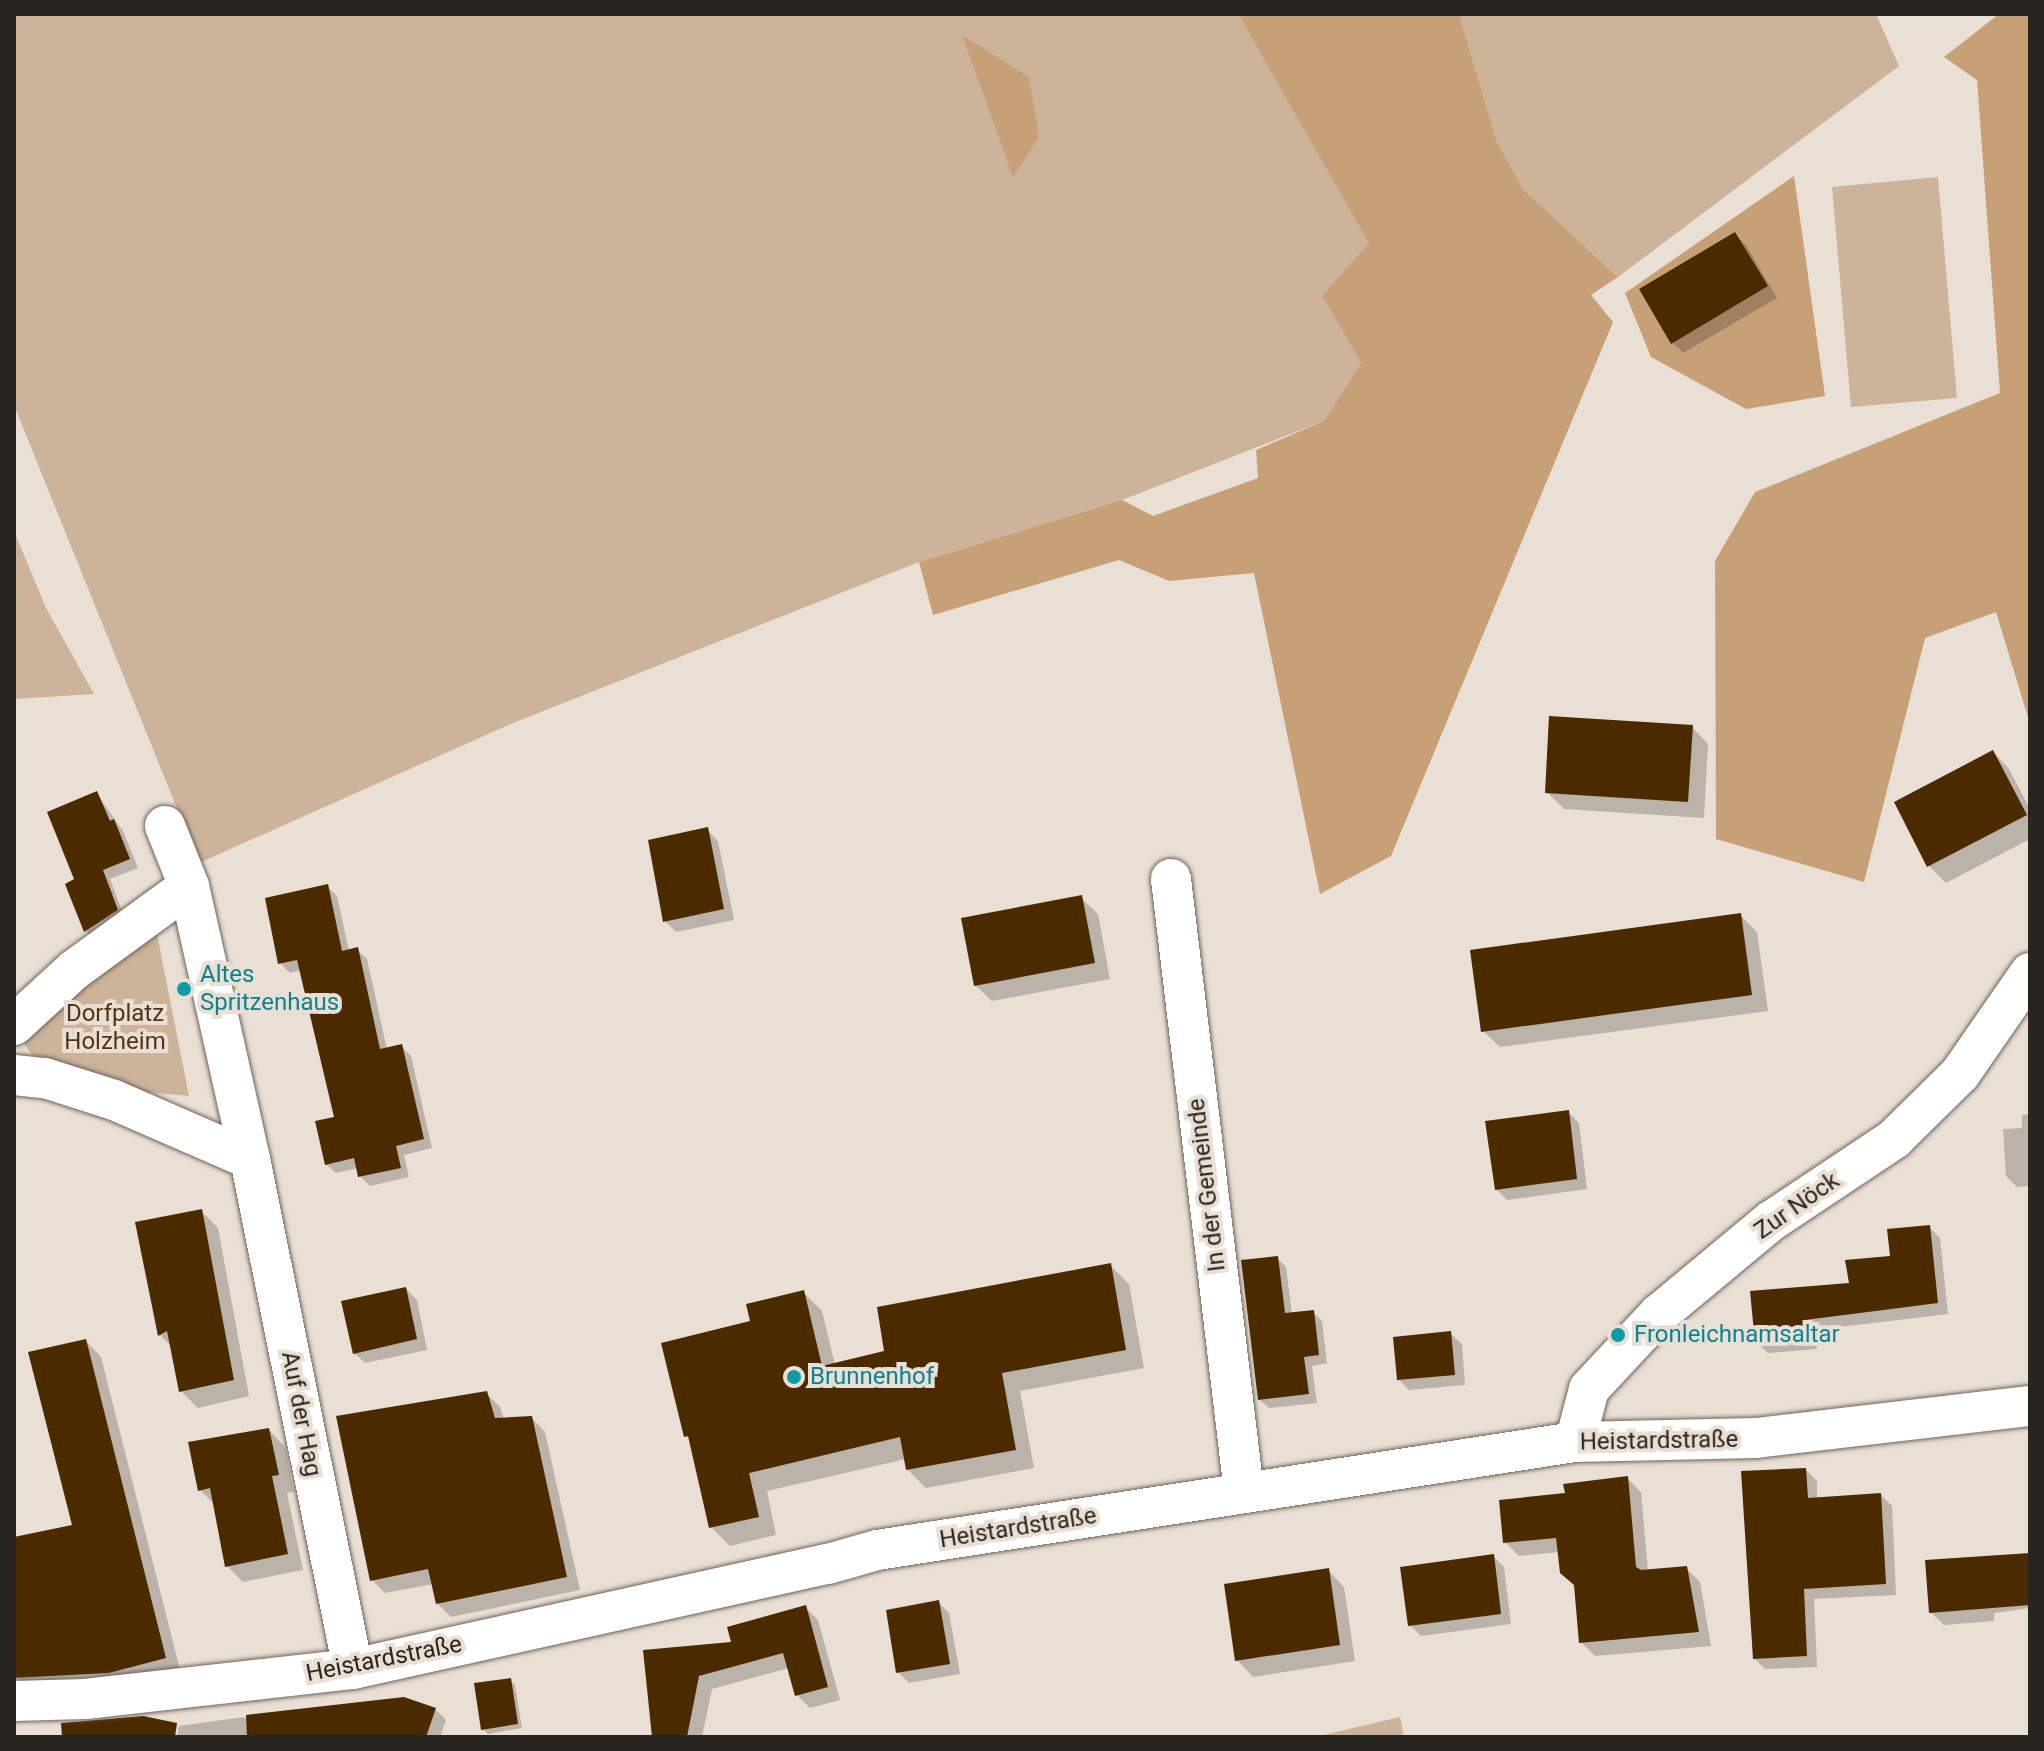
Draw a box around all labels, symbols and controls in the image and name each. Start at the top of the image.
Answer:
place label: Altes Spritzenhaus [200,961,339,1017]
marker: Altes Spritzenhaus [175,980,193,998]
park label: Dorfplatz Holzheim [64,1000,166,1056]
street label: In der Gemeinde [1182,1097,1232,1273]
street label: Zur Nöck [1749,1166,1845,1246]
place label: Fronleichnamsaltar [1634,1321,1840,1349]
marker: Fronleichnamsaltar [1609,1326,1627,1344]
street label: Auf der Hag [275,1349,327,1479]
place label: Brunnenhof [810,1363,934,1391]
marker: Brunnenhof [785,1368,803,1386]
street label: Heistardstraße [1580,1425,1738,1457]
street label: Heistardstraße [938,1501,1098,1555]
street label: Heistardstraße [304,1630,464,1688]

